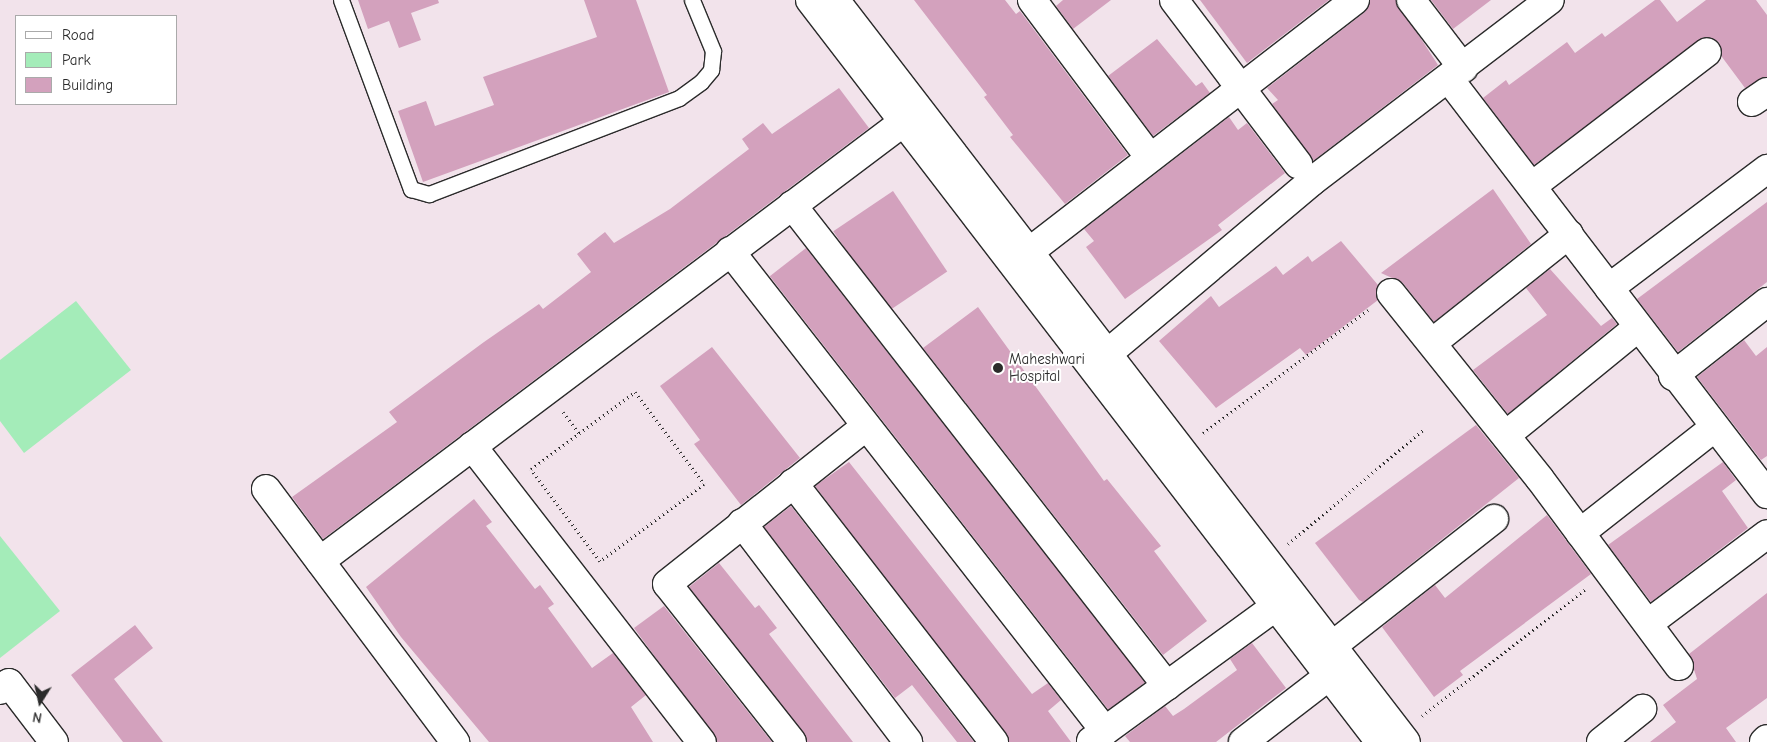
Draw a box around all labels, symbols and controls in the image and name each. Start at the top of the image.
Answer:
legend [15,15,178,105]
text: Road [62,26,94,44]
text: Park [62,51,91,69]
text: Building [62,76,113,94]
place label: Maheshwari Hospital [1009,350,1085,385]
marker: Maheshwari Hospital [991,361,1005,375]
north arrow [15,677,65,727]
text: N [31,708,43,726]

